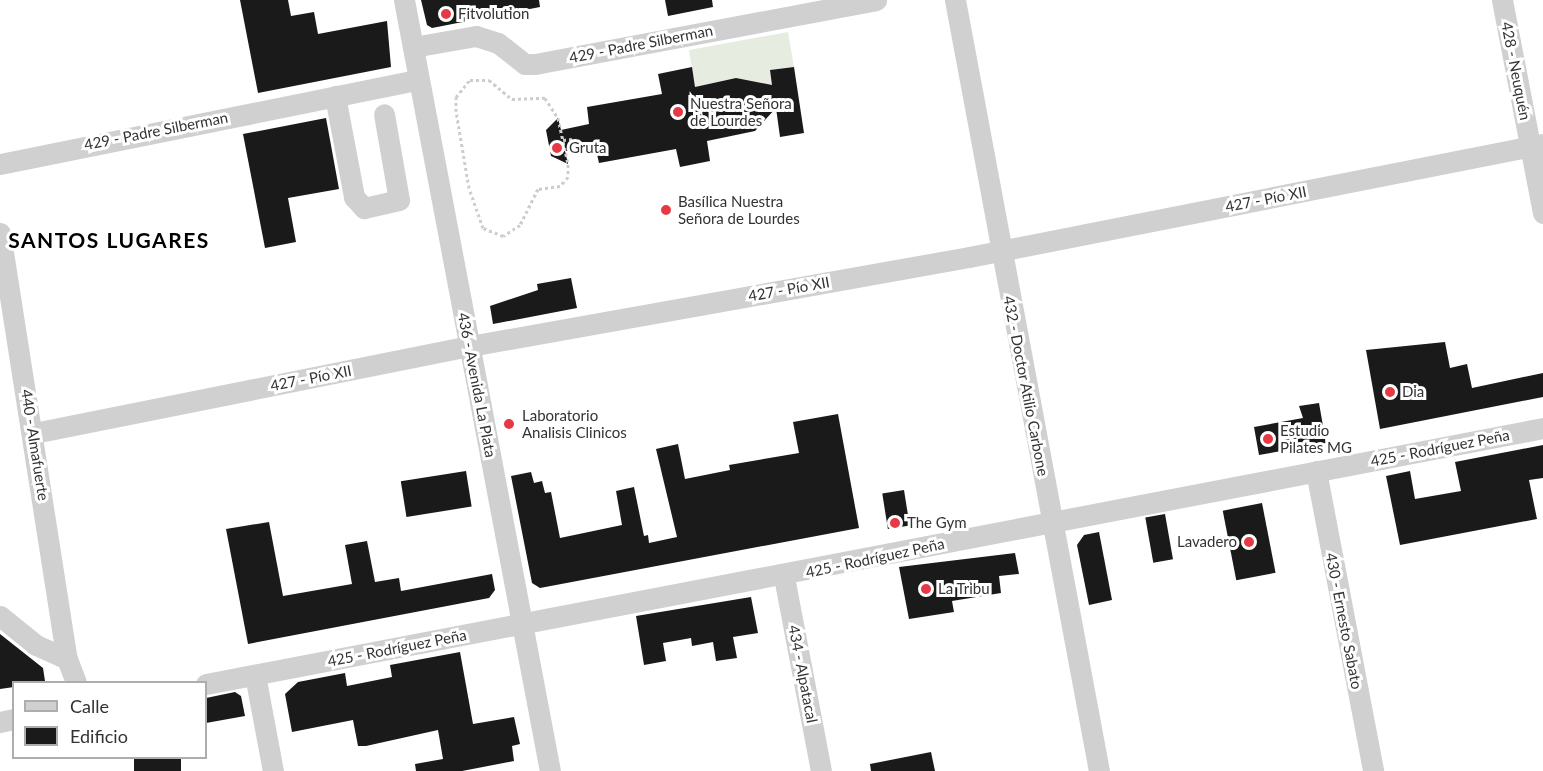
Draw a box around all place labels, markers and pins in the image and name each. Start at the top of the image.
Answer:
place label: Fitvolution [458,5,529,23]
marker: Fitvolution [439,7,453,21]
place label: Nuestra Señora de Lourdes [690,94,792,129]
marker: Nuestra Señora de Lourdes [671,105,685,119]
place label: Gruta [569,139,606,157]
marker: Gruta [550,141,564,155]
place label: Basílica Nuestra Señora de Lourdes [678,192,800,227]
marker: Basílica Nuestra Señora de Lourdes [659,203,673,217]
place label: Dia [1402,383,1424,401]
marker: Dia [1383,385,1397,399]
place label: Laboratorio Analisis Clinicos [522,406,627,441]
marker: Laboratorio Analisis Clinicos [500,415,518,433]
place label: Estudio Pilates MG [1280,421,1352,456]
marker: Estudio Pilates MG [1261,432,1275,446]
place label: The Gym [907,514,967,532]
marker: The Gym [888,516,902,530]
place label: Lavadero [1177,533,1237,551]
marker: Lavadero [1242,535,1256,549]
place label: La Tribu [938,580,990,598]
marker: La Tribu [919,582,933,596]

